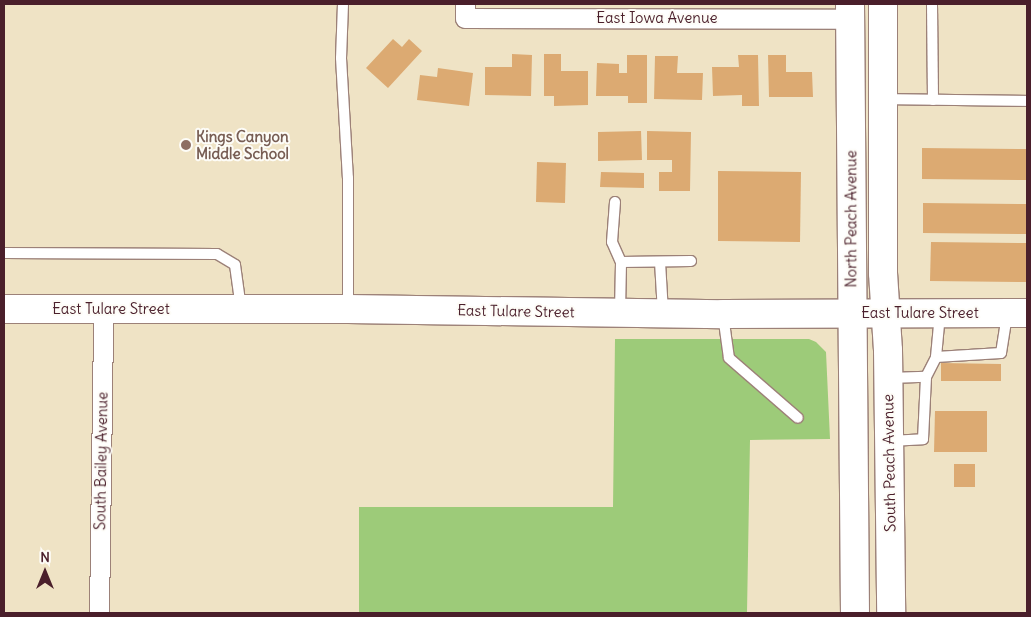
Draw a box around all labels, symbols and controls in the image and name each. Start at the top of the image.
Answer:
street label: East Iowa Avenue [596,9,718,27]
place label: Kings Canyon Middle School [196,127,289,162]
marker: Kings Canyon Middle School [180,139,192,151]
street label: North Peach Avenue [842,150,860,288]
street label: East Tulare Street [52,300,170,318]
street label: East Tulare Street [457,301,575,321]
street label: East Tulare Street [861,304,979,322]
street label: South Bailey Avenue [91,392,111,530]
street label: South Peach Avenue [879,394,899,532]
north arrow [20,547,70,597]
text: N [40,548,50,566]

